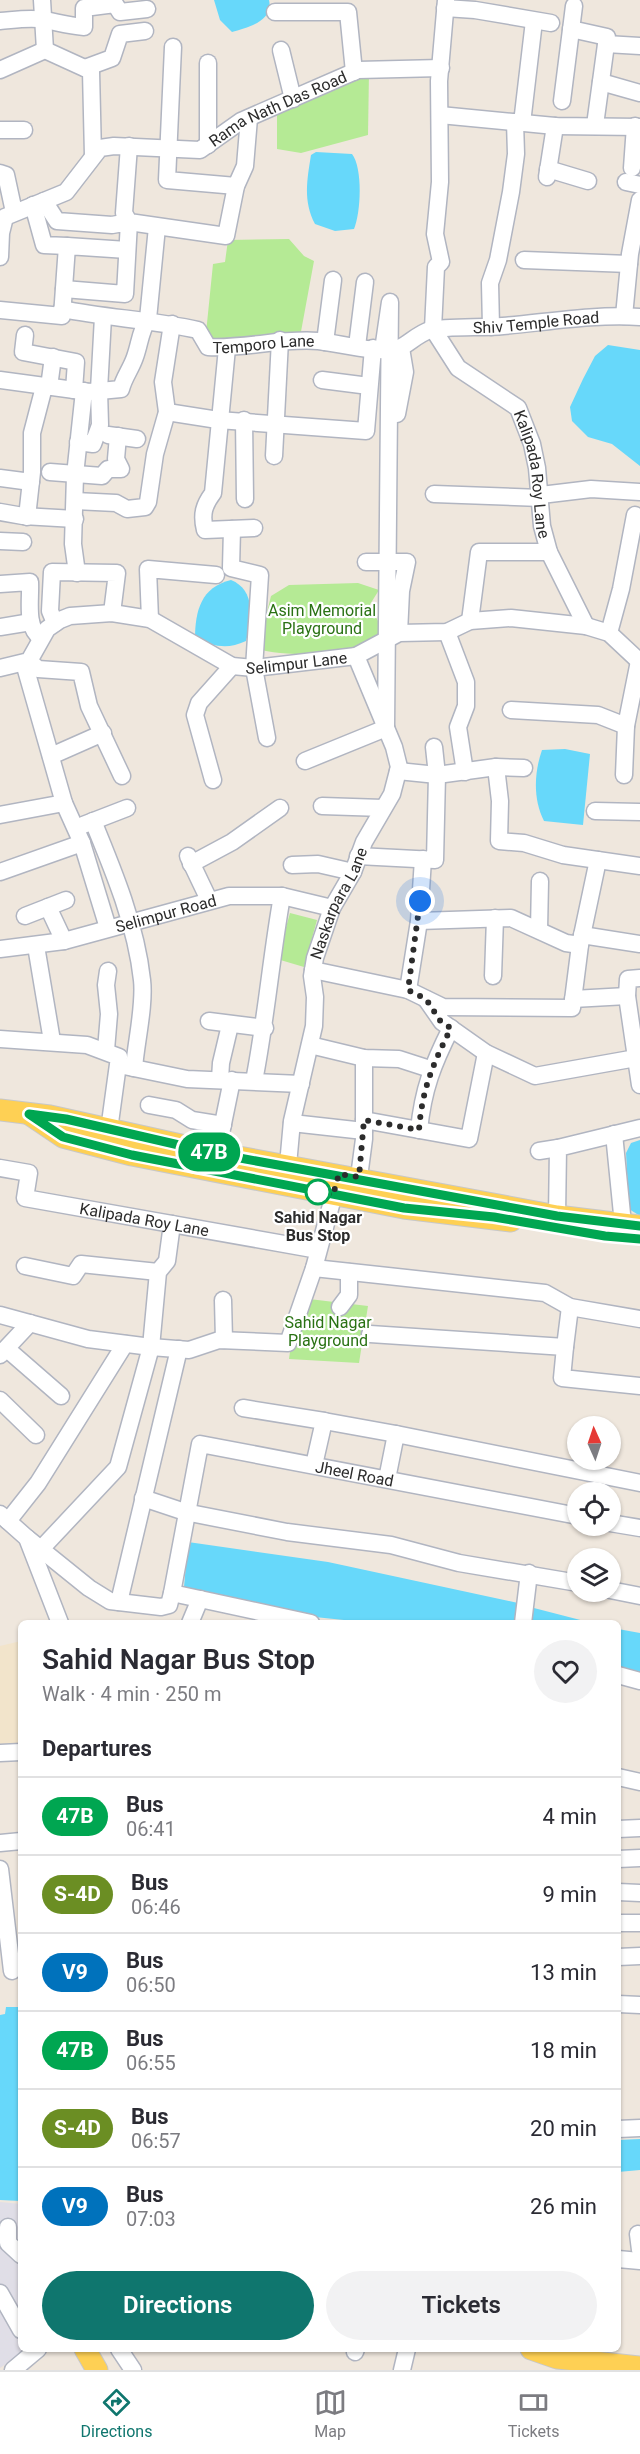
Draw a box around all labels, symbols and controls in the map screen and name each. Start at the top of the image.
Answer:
street label: Rama Nath Das Road [205,67,350,150]
street label: Shiv Temple Road [473,307,600,337]
street label: Temporo Lane [212,331,315,357]
street label: Kalipada Roy Lane [510,407,554,540]
park label: Asim Memorial Playground [268,601,376,638]
street label: Selimpur Lane [245,648,348,678]
street label: Naskarpara Lane [306,845,371,962]
your location [405,886,435,916]
street label: Selimpur Road [113,890,218,936]
line badge: 47B [174,1132,244,1172]
text: 47B [190,1140,228,1164]
marker: Sahid Nagar Bus Stop [305,1179,331,1205]
street label: Kalipada Roy Lane [78,1198,211,1240]
place label: Sahid Nagar Bus Stop [274,1208,362,1245]
park label: Sahid Nagar Playground [284,1313,372,1350]
north arrow [567,1416,621,1470]
map controls [567,1416,621,1602]
street label: Jheel Road [314,1457,395,1490]
button: locate [567,1482,621,1536]
button: layers [567,1548,621,1602]
button: heart [534,1640,597,1703]
text: Sahid Nagar Bus Stop [42,1643,315,1676]
text: Walk · 4 min · 250 m [42,1682,221,1706]
text: Departures [42,1736,152,1761]
text: Bus [126,1792,164,1817]
text: 47B [56,1804,94,1828]
text: 4 min [542,1804,597,1829]
text: 06:41 [126,1817,176,1841]
text: Bus [131,1870,169,1895]
text: S-4D [54,1882,101,1906]
text: 9 min [542,1882,597,1907]
text: 06:46 [131,1895,181,1919]
text: Bus [126,1948,164,1973]
text: V9 [62,1960,88,1984]
text: 13 min [530,1960,597,1985]
text: 06:50 [126,1973,176,1997]
text: Bus [126,2026,164,2051]
text: 47B [56,2038,94,2062]
text: 18 min [530,2038,597,2063]
text: 06:55 [126,2051,176,2075]
text: Bus [131,2104,169,2129]
text: S-4D [54,2116,101,2140]
text: 20 min [530,2116,597,2141]
text: 06:57 [131,2129,181,2153]
text: Bus [126,2182,164,2207]
text: V9 [62,2194,88,2218]
text: 26 min [530,2194,597,2219]
text: 07:03 [126,2207,176,2231]
button: Directions [42,2271,314,2340]
button: Tickets [326,2271,597,2340]
tab: Directions [81,2386,152,2441]
tab: Map [314,2386,347,2441]
tab: Tickets [508,2386,559,2441]

